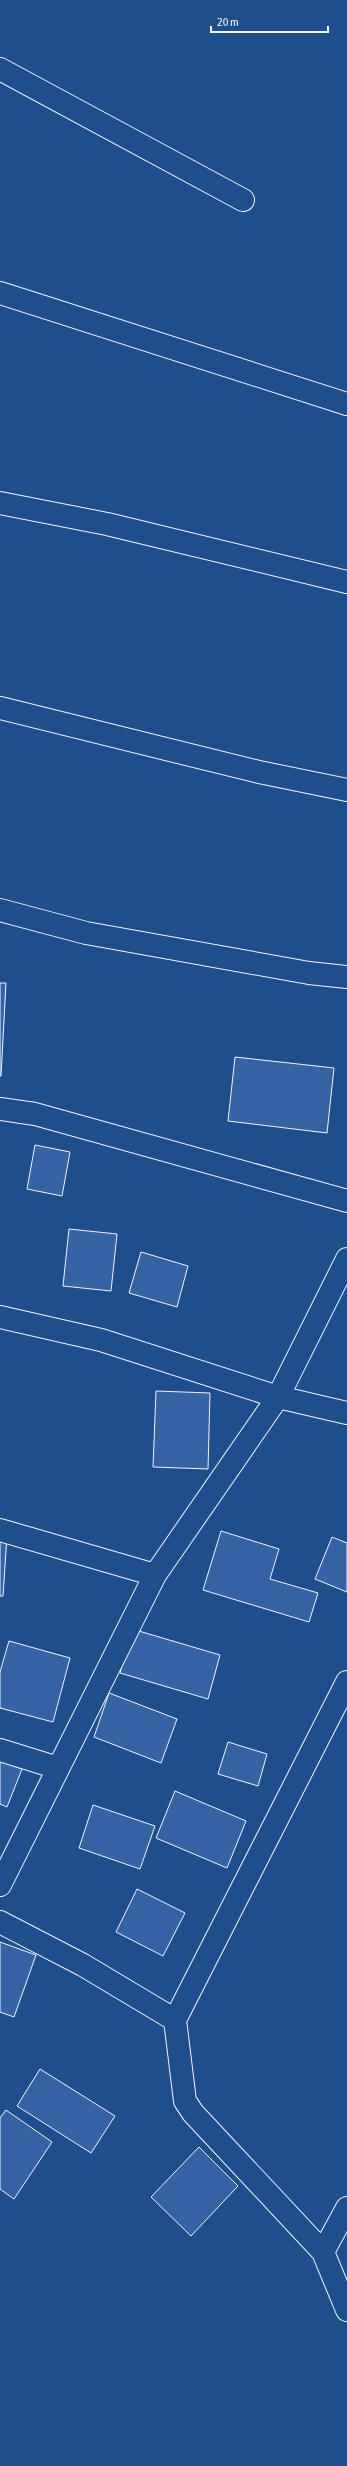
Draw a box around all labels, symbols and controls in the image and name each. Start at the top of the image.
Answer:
scale bar [211,8,328,34]
text: 20 m [217,15,239,29]

